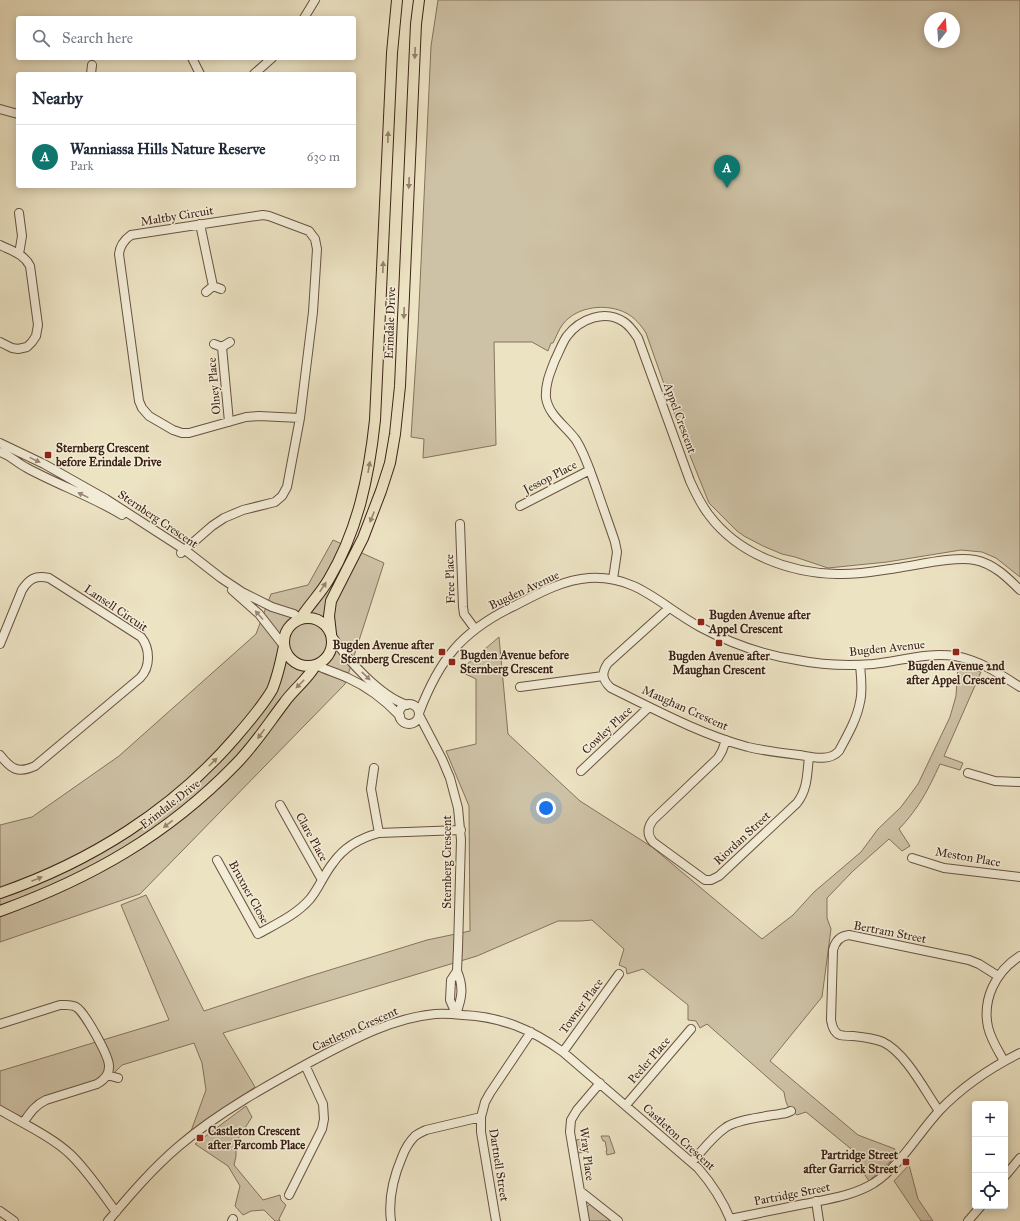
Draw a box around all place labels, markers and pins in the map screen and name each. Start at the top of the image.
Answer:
pin: A [714,155,740,188]
place label: Sternberg Crescent before Erindale Drive [55,441,161,469]
marker: Sternberg Crescent before Erindale Drive [43,450,53,460]
place label: Bugden Avenue after Appel Crescent [708,608,811,637]
marker: Bugden Avenue after Appel Crescent [696,617,706,627]
place label: Bugden Avenue after Sternberg Crescent [333,638,435,667]
marker: Bugden Avenue after Maughan Crescent [714,638,724,648]
marker: Bugden Avenue after Sternberg Crescent [437,647,447,657]
marker: Bugden Avenue 2nd after Appel Crescent [951,647,961,657]
place label: Bugden Avenue before Sternberg Crescent [460,648,569,677]
place label: Bugden Avenue after Maughan Crescent [668,649,770,678]
marker: Bugden Avenue before Sternberg Crescent [447,657,457,667]
place label: Bugden Avenue 2nd after Appel Crescent [906,659,1006,688]
place label: Castleton Crescent after Farcomb Place [208,1124,305,1152]
marker: Castleton Crescent after Farcomb Place [195,1133,205,1143]
place label: Partridge Street after Garrick Street [803,1148,899,1176]
marker: Partridge Street after Garrick Street [901,1157,911,1167]

